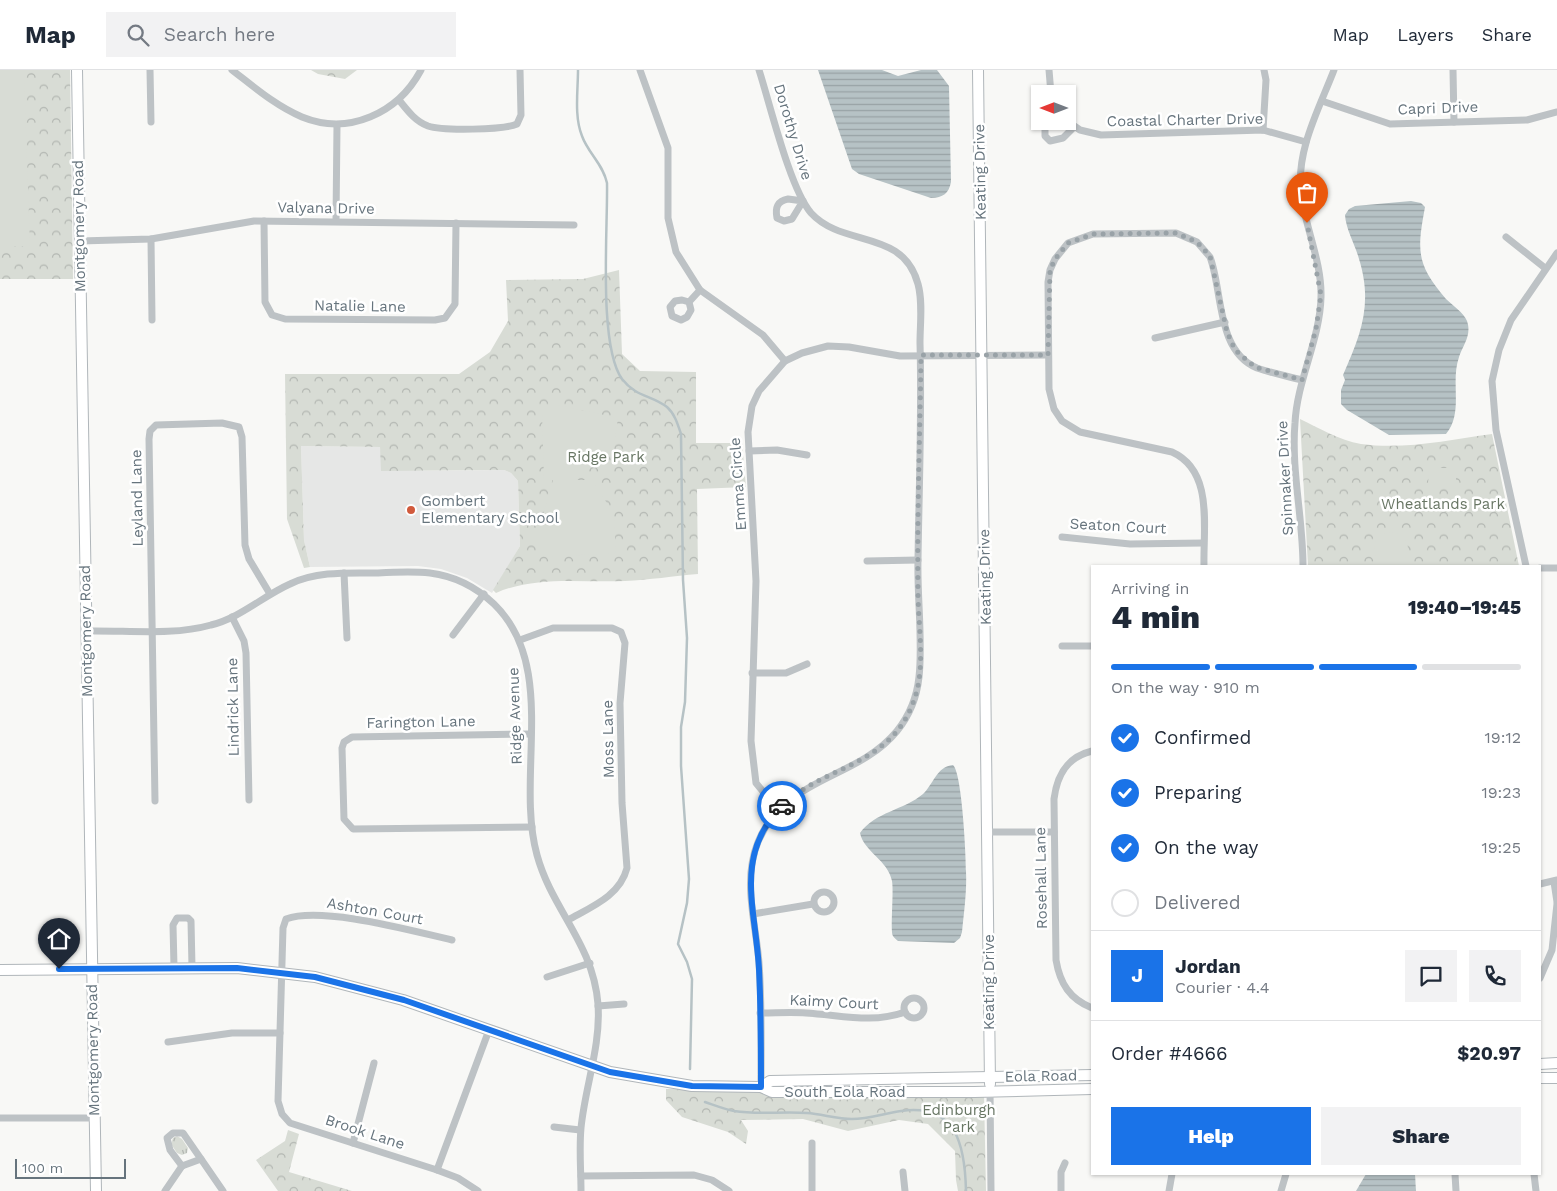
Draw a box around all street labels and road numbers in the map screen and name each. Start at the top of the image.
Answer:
street label: Dorothy Drive [770,82,816,182]
street label: Capri Drive [1397,98,1479,118]
street label: Coastal Charter Drive [1107,110,1263,130]
street label: Keating Drive [970,124,990,220]
street label: Montgomery Road [69,160,89,292]
street label: Valyana Drive [277,198,375,218]
street label: Natalie Lane [314,296,406,316]
street label: Spinnaker Drive [1273,420,1297,536]
street label: Emma Circle [726,437,750,531]
street label: Leyland Lane [127,449,147,547]
street label: Seaton Court [1069,514,1167,538]
street label: Keating Drive [975,529,995,625]
street label: Montgomery Road [76,565,96,697]
street label: Lindrick Lane [223,657,243,757]
street label: Ridge Avenue [504,667,526,765]
street label: Moss Lane [598,700,618,778]
street label: Farington Lane [366,712,476,732]
street label: Rosehall Lane [1031,827,1051,929]
street label: Ashton Court [326,894,425,928]
street label: Keating Drive [980,934,998,1030]
street label: Montgomery Road [83,984,103,1116]
street label: Kaimy Court [789,991,880,1013]
street label: Eola Road [1004,1066,1078,1086]
street label: South Eola Road [784,1083,906,1101]
street label: Brook Lane [323,1111,407,1153]

